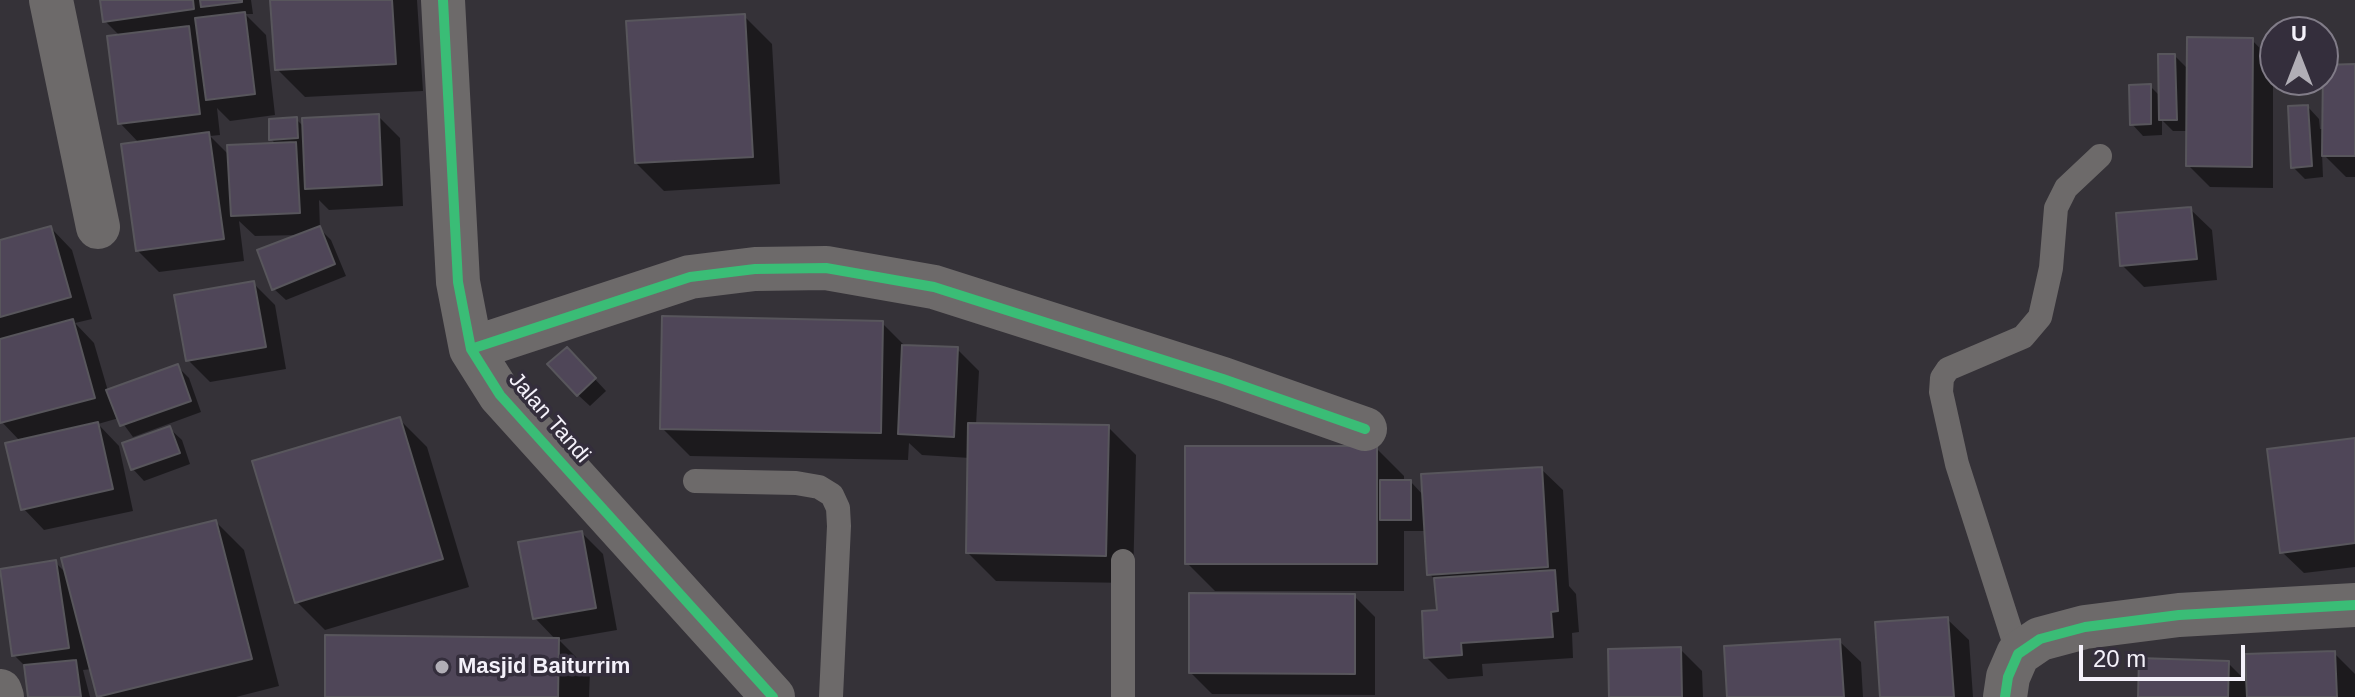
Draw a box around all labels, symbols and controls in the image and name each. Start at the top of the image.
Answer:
north arrow [2259,16,2339,96]
text: U [2291,21,2307,46]
street label: Jalan Tandi [503,367,595,469]
scale bar [2083,629,2249,679]
text: 20 m [2093,645,2146,672]
place label: Masjid Baiturrim [458,654,630,680]
marker: Masjid Baiturrim [433,658,451,676]

